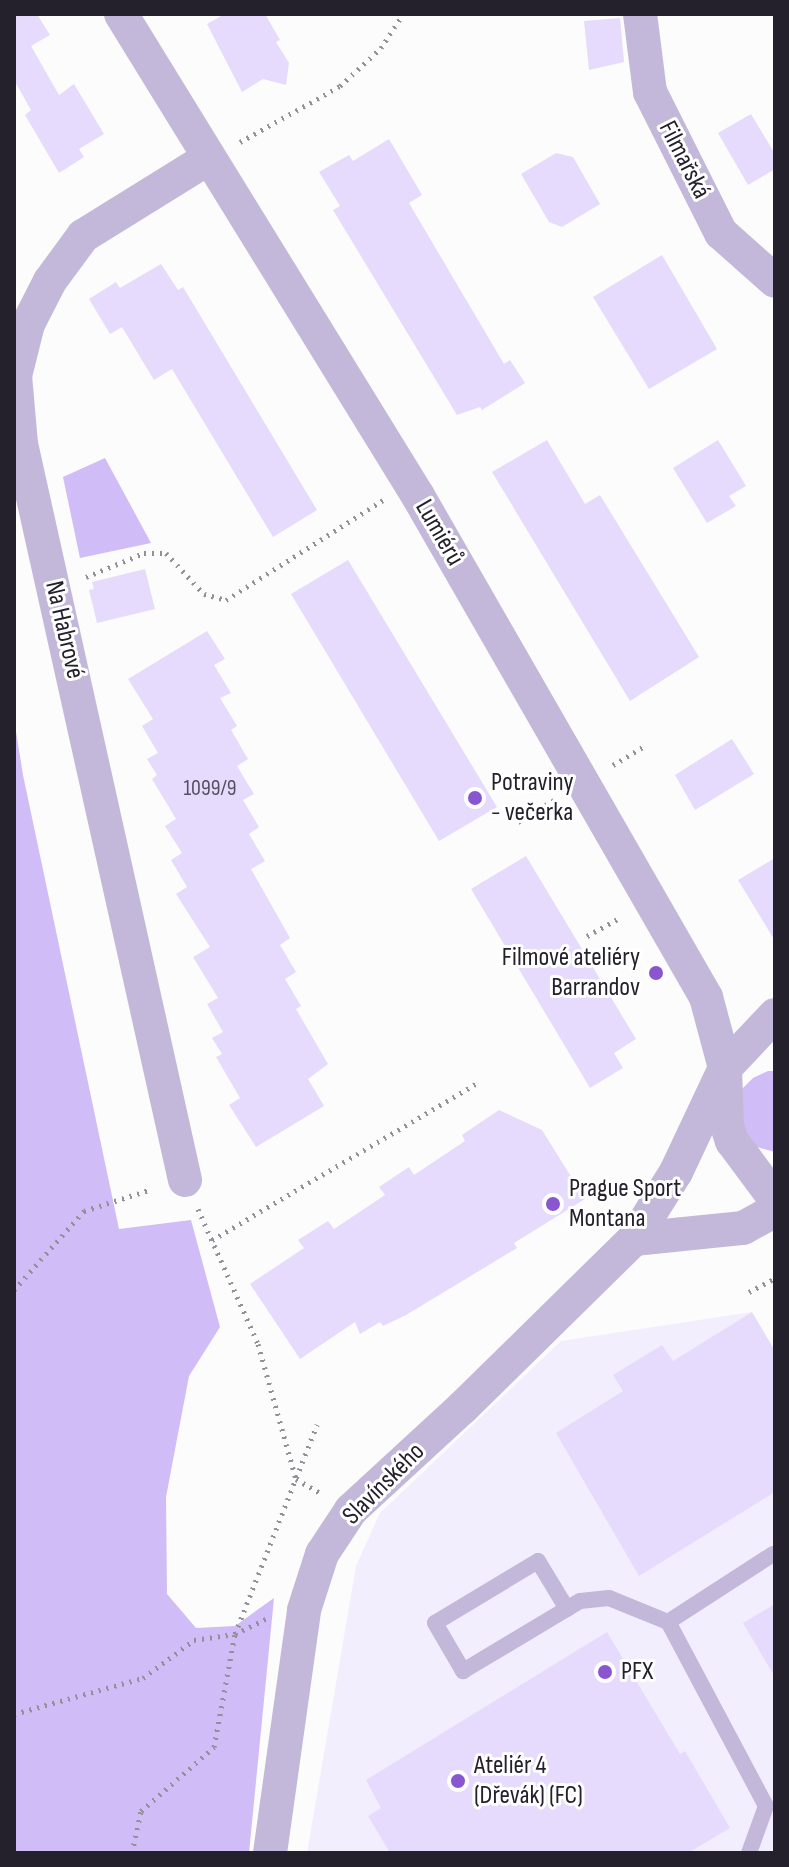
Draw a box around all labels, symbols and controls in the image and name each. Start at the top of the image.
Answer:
street label: Filmařská [651,116,717,204]
street label: Lumiérů [408,495,470,571]
street label: Na Habrové [38,578,90,682]
place label: Potraviny - večerka [491,767,574,828]
house number: 1099/9 [183,776,237,802]
marker: Potraviny - večerka [466,789,484,807]
place label: Filmové ateliéry Barrandov [502,942,640,1004]
marker: Filmové ateliéry Barrandov [647,964,665,982]
place label: Prague Sport Montana [569,1173,681,1234]
marker: Prague Sport Montana [544,1195,562,1213]
street label: Slavínského [337,1437,431,1531]
place label: PFX [621,1656,653,1688]
marker: PFX [596,1663,614,1681]
place label: Ateliér 4 (Dřevák) (FC) [474,1750,583,1812]
marker: Ateliér 4 (Dřevák) (FC) [449,1772,467,1790]

